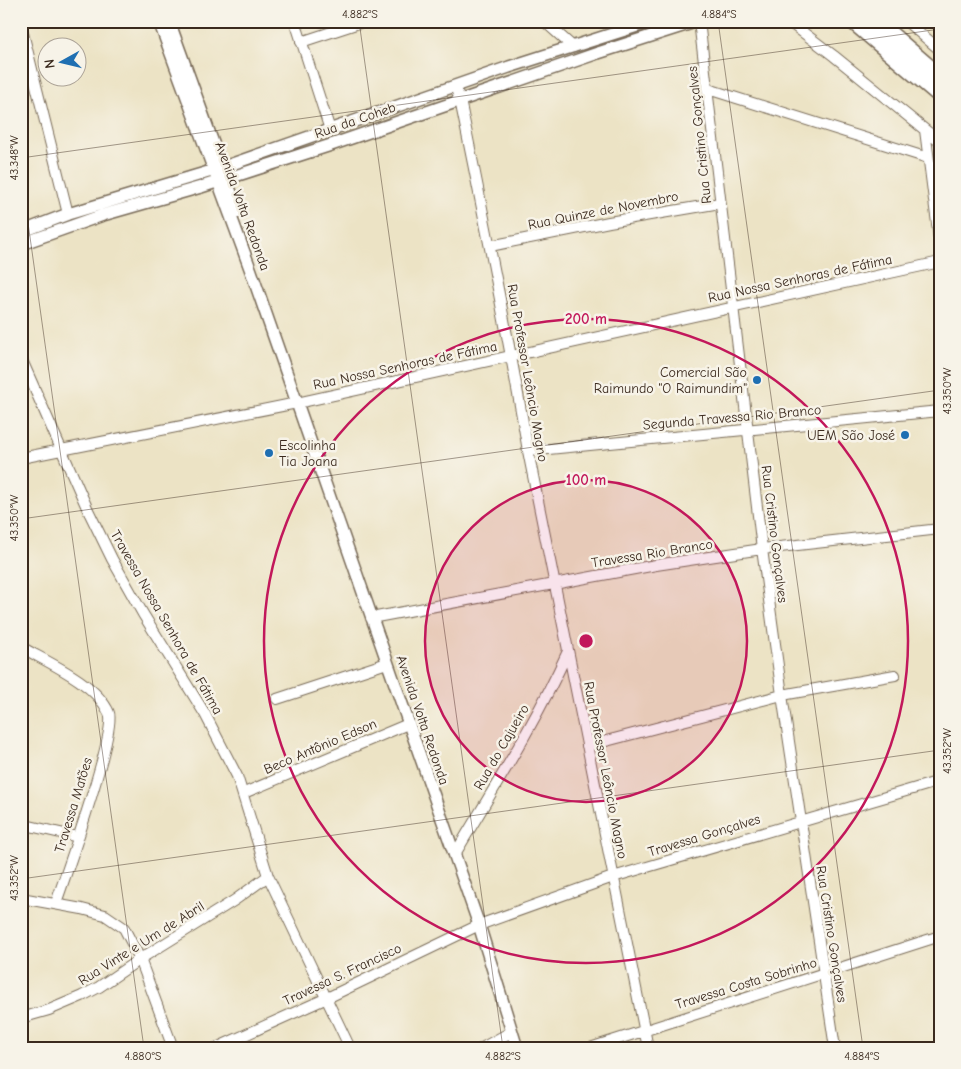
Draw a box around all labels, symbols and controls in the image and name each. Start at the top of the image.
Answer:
text: 4.882°S [342,7,378,21]
text: 4.884°S [701,7,737,21]
north arrow [38,38,88,88]
text: N [41,58,59,69]
street label: Rua Cristino Gonçalves [684,65,715,205]
street label: Rua da Coheb [312,99,398,142]
text: 43.348°W [7,135,21,181]
street label: Avenida Volta Redonda [211,139,274,273]
street label: Rua Quinze de Novembro [526,188,680,233]
street label: Rua Nossa Senhoras de Fátima [707,251,894,306]
street label: Rua Professor Leôncio Magno [503,283,552,463]
text: 200 m [565,310,607,328]
street label: Rua Nossa Senhoras de Fátima [312,338,499,393]
place label: Comercial São Raimundo "O Raimundim" [594,364,747,397]
text: 43.350°W [940,367,954,414]
marker: Comercial São Raimundo "O Raimundim" [751,374,763,386]
street label: Segunda Travessa Rio Branco [642,401,822,434]
place label: UEM São José [807,427,895,444]
marker: UEM São José [899,429,911,441]
place label: Escolinha Tia Joana [279,437,337,470]
marker: Escolinha Tia Joana [263,447,275,459]
street label: Rua Cristino Gonçalves [758,464,791,604]
text: 100 m [566,471,606,489]
text: 43.350°W [7,494,21,541]
street label: Travessa Nossa Senhora de Fátima [107,527,226,717]
street label: Travessa Rio Branco [590,536,714,571]
centre of rings [577,632,595,650]
street label: Avenida Volta Redonda [392,653,453,787]
street label: Rua Professor Leôncio Magno [580,680,631,860]
street label: Rua do Cajueiro [470,701,533,793]
street label: Beco Antônio Edson [261,715,379,778]
text: 43.352°W [940,727,954,774]
street label: Travessa Matões [51,755,96,855]
street label: Travessa Gonçalves [646,810,763,861]
text: 43.352°W [7,854,21,901]
street label: Rua Cristino Gonçalves [812,865,851,1004]
street label: Rua Vinte e Um de Abril [75,898,207,989]
street label: Travessa S. Francisco [280,940,404,1009]
street label: Travessa Costa Sobrinho [673,954,819,1013]
text: 4.880°S [125,1049,162,1063]
text: 4.882°S [485,1049,521,1063]
text: 4.884°S [844,1049,880,1063]

